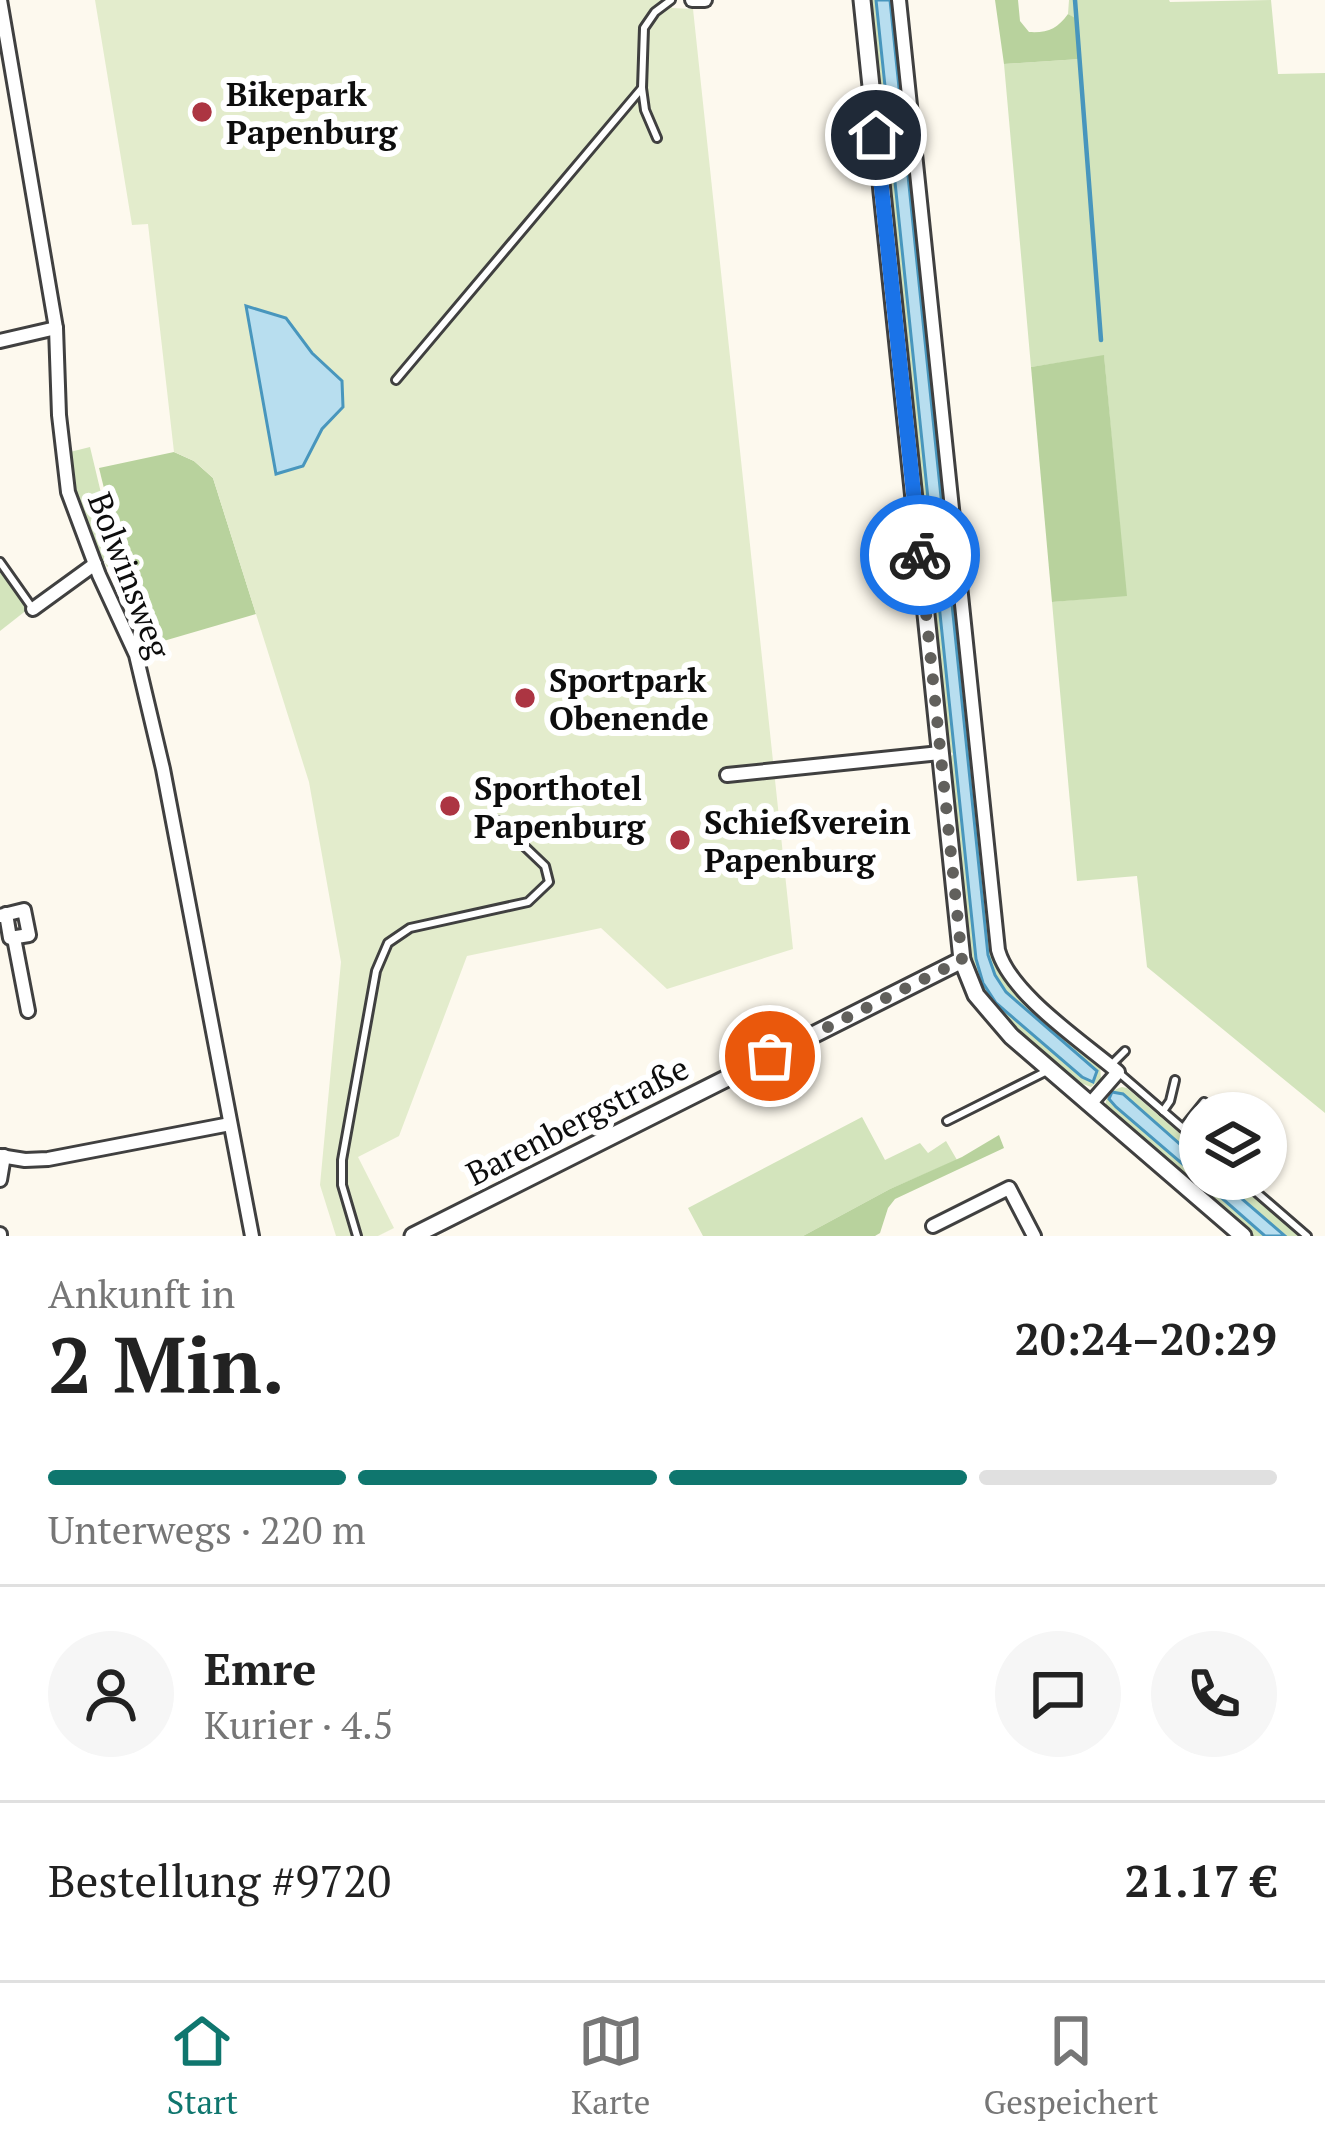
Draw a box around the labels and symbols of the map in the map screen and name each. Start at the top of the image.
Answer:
place label: Bikepark Papenburg [226,72,399,153]
pin [825,84,927,186]
marker: Bikepark Papenburg [189,99,215,125]
street label: Bolwinsweg [79,486,181,664]
courier [860,495,980,615]
place label: Sportpark Obenende [549,658,709,739]
marker: Sportpark Obenende [512,685,538,711]
place label: Sporthotel Papenburg [474,766,647,847]
marker: Sporthotel Papenburg [437,793,463,819]
place label: Schießverein Papenburg [704,800,910,881]
marker: Schießverein Papenburg [667,827,693,853]
pin [719,1005,821,1107]
street label: Barenbergstraße [459,1045,695,1195]

